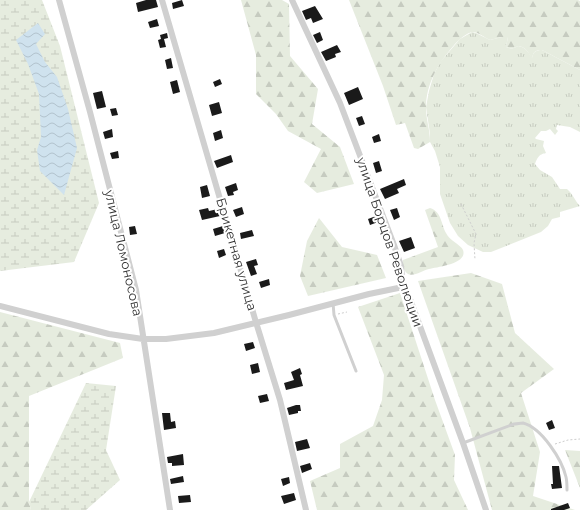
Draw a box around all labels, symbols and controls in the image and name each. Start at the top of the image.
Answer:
street label: улица Борцов Революции [353,154,427,329]
street label: улица Ломоносова [101,187,146,318]
street label: Брикетная улица [213,196,261,312]

